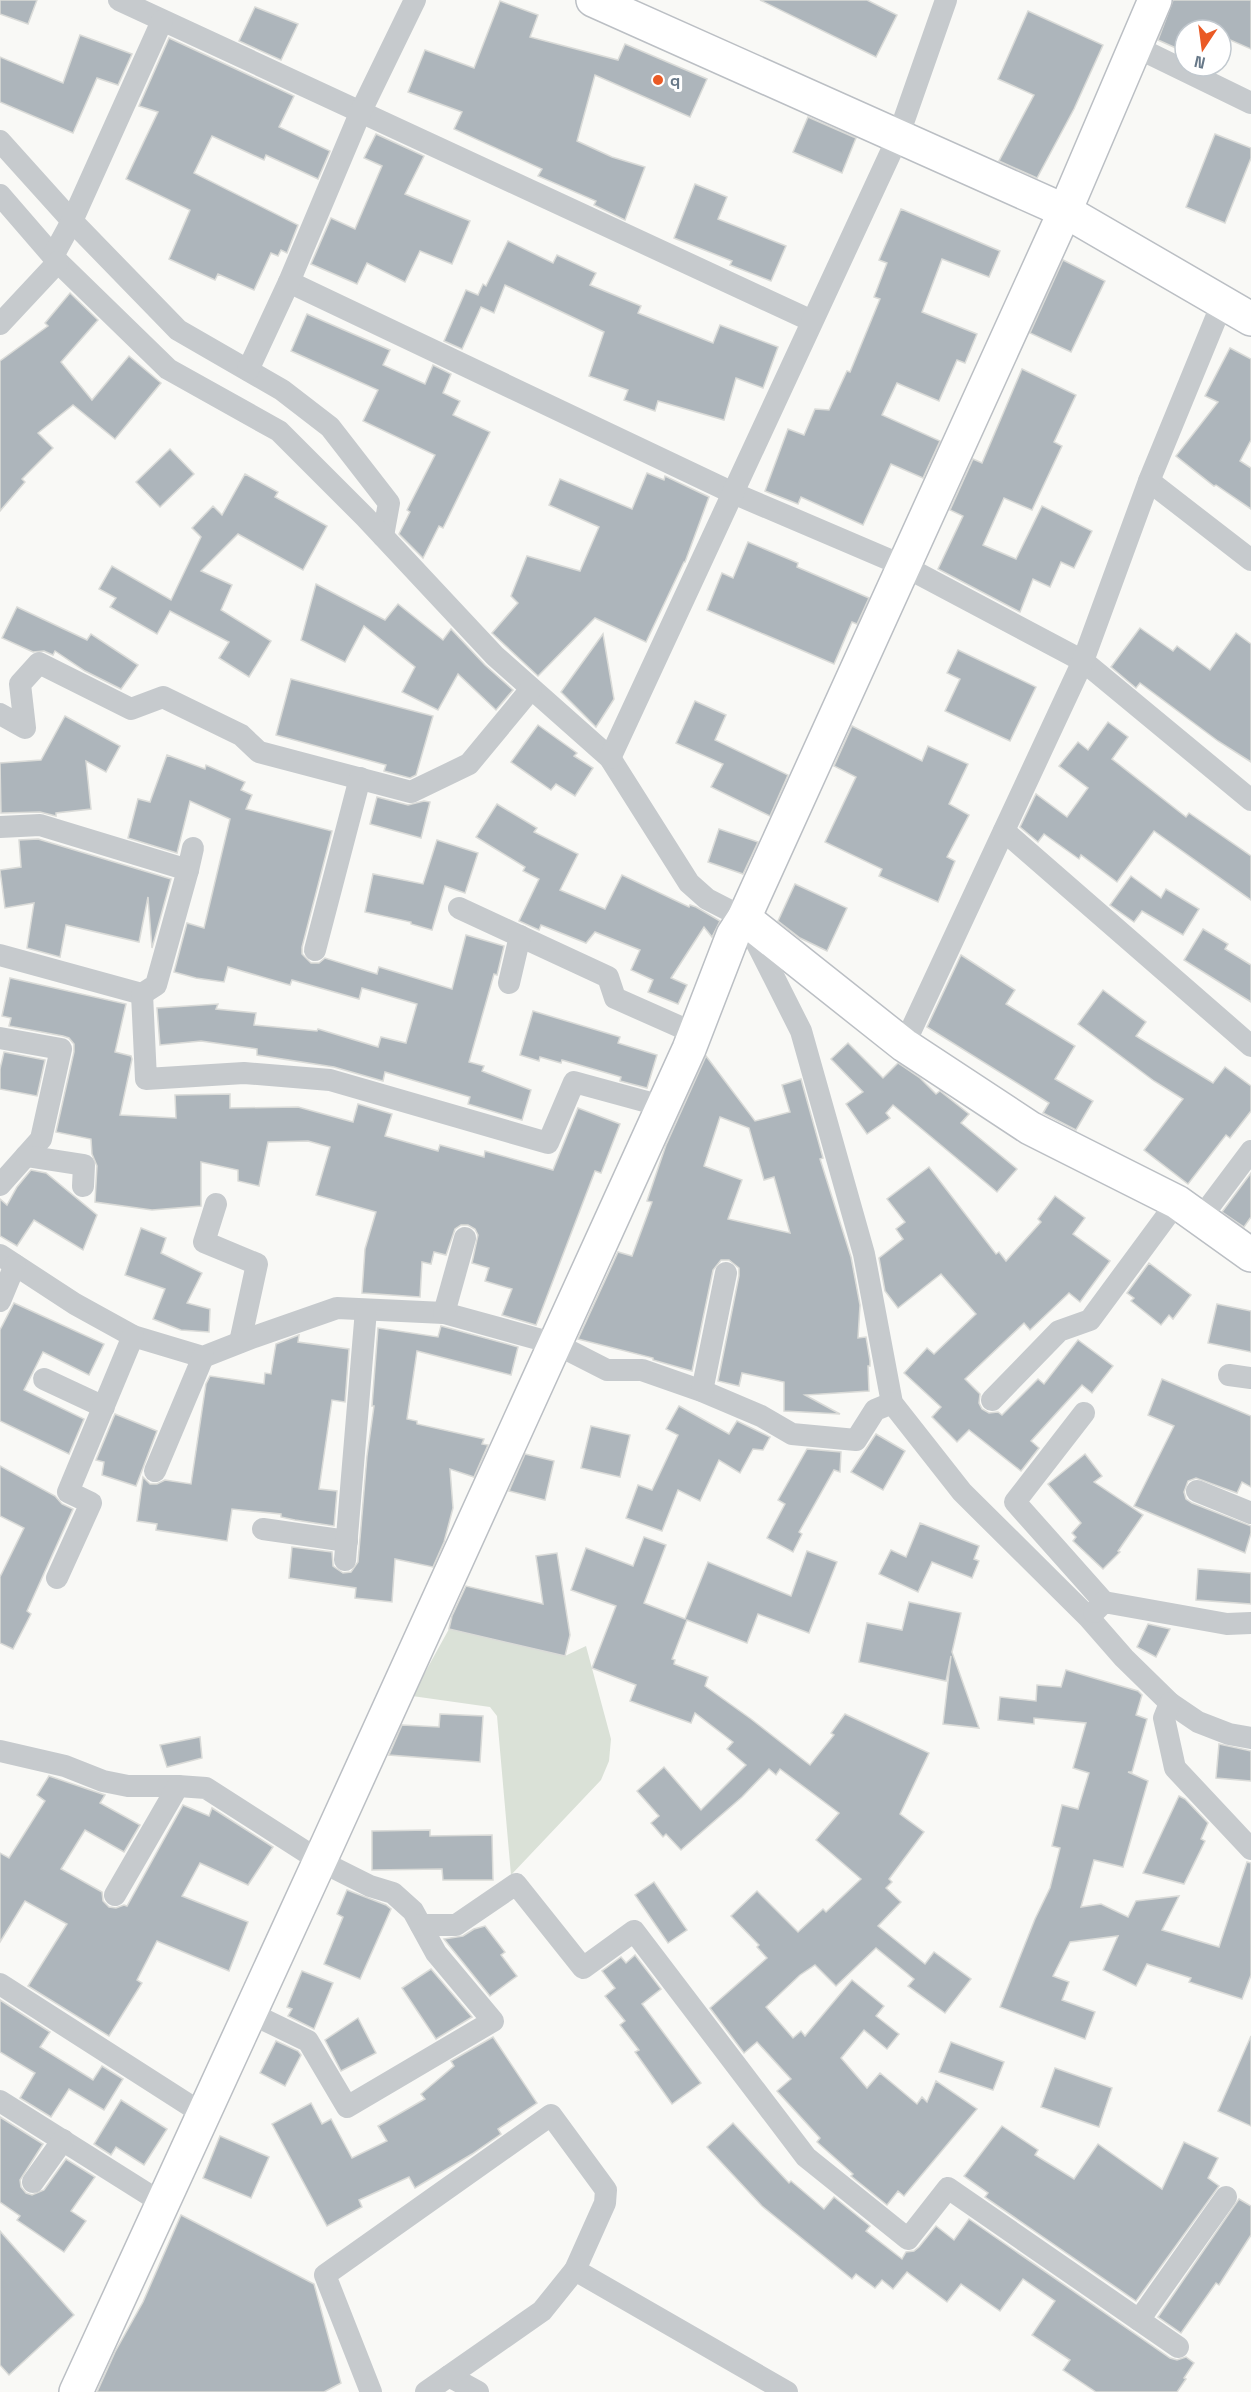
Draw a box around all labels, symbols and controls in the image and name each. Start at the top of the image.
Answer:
north arrow [1173,18,1233,78]
text: N [1192,51,1207,74]
place label: q [670,70,680,91]
marker: q [651,73,665,87]

